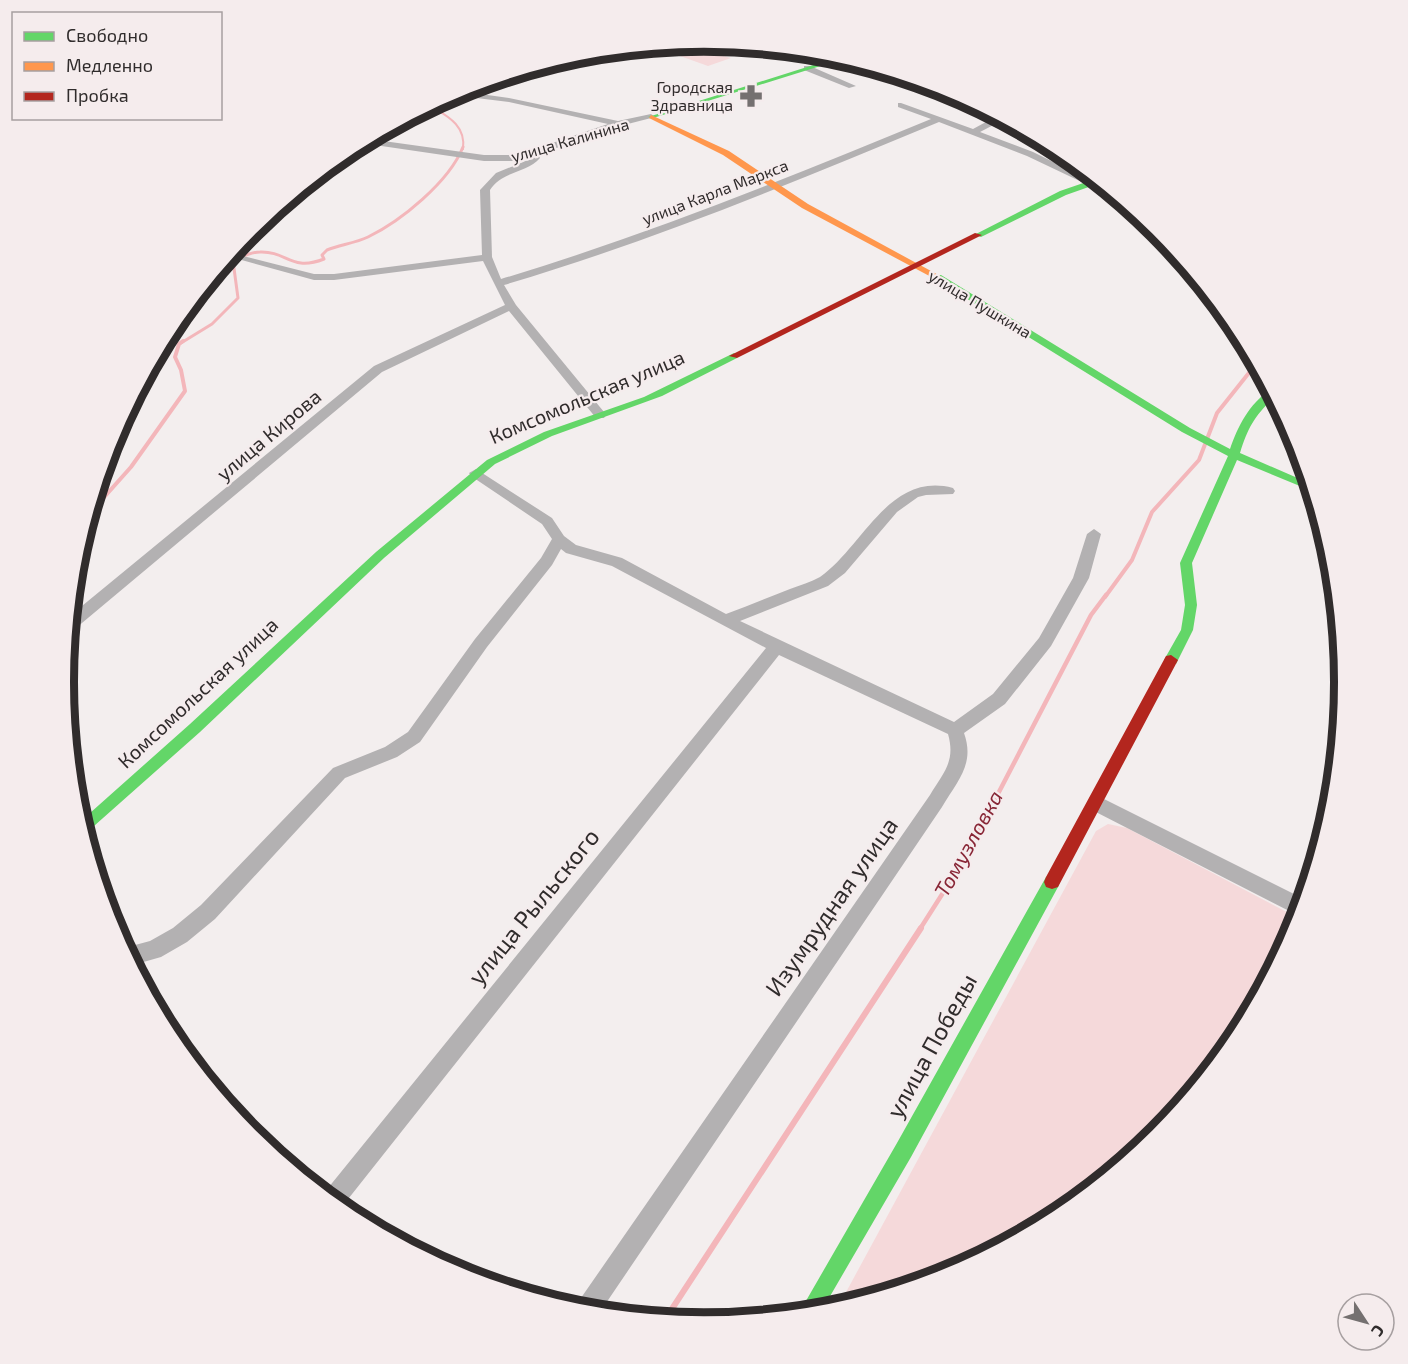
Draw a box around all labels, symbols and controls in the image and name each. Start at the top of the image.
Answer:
legend [12,12,222,120]
text: Свободно [66,24,148,46]
text: Медленно [66,54,153,76]
place label: Городская Здравница [651,77,733,114]
pharmacy icon: Городская Здравница [738,83,764,109]
text: Пробка [66,84,129,106]
street label: улица Калинина [509,114,631,166]
street label: улица Карла Маркса [639,155,791,229]
street label: улица Пушкина [925,265,1035,343]
street label: Комсомольская улица [485,344,688,449]
street label: улица Кирова [211,383,326,486]
street label: Комсомольская улица [112,612,283,773]
water label: Томузловка [928,786,1007,901]
street label: Изумрудная улица [758,811,904,1002]
street label: улица Рыльского [461,822,605,991]
street label: улица Победы [879,968,983,1123]
north arrow [1336,1292,1396,1352]
text: С [1368,1322,1389,1341]

